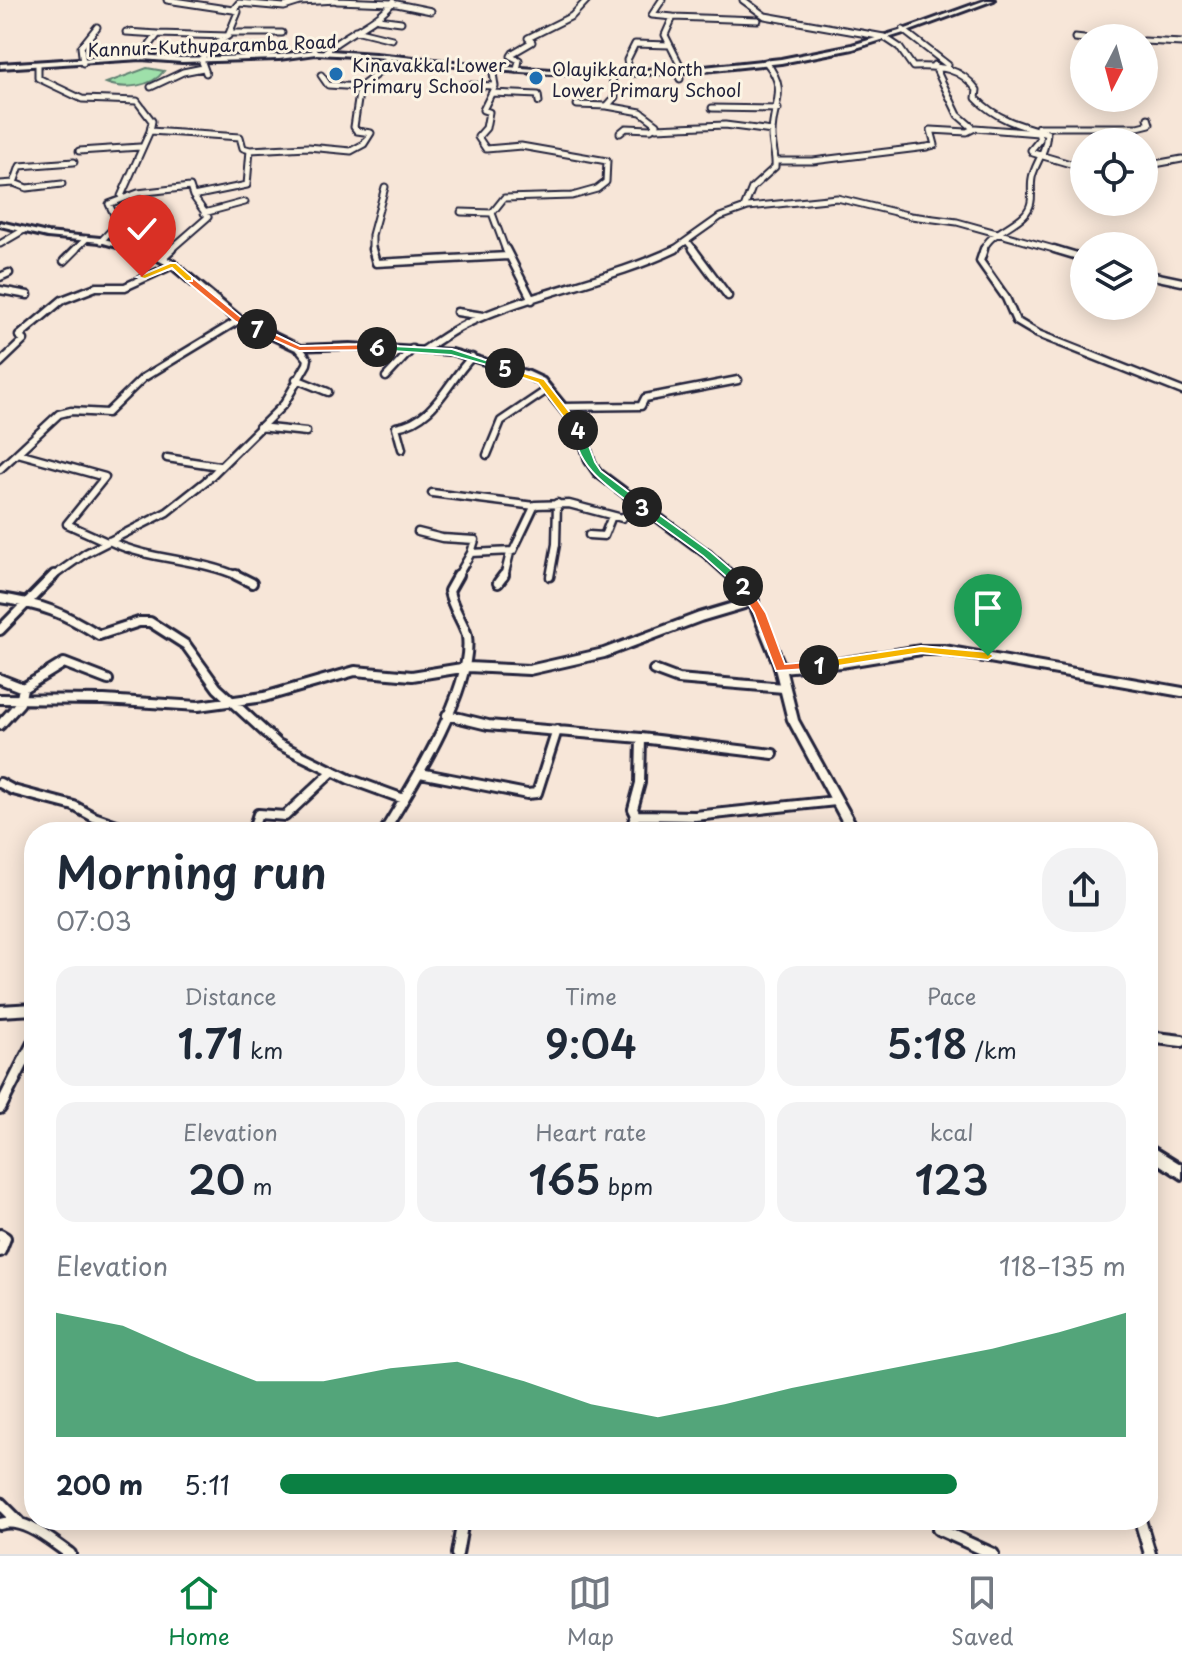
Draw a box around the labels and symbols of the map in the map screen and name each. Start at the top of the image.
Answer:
north arrow [1070,24,1158,112]
street label: Kannur-Kuthuparamba Road [87,27,337,63]
place label: Kinavakkal Lower Primary School [352,51,507,99]
place label: Olayikkara North Lower Primary School [552,55,741,103]
marker: Kinavakkal Lower Primary School [327,65,345,83]
marker: Olayikkara North Lower Primary School [527,69,545,87]
pin [108,195,176,277]
pin: 7 [237,309,277,349]
pin: 6 [357,327,397,367]
pin: 5 [485,348,525,388]
pin: 4 [558,410,598,450]
pin: 3 [622,487,662,527]
pin: 2 [723,566,763,606]
pin [954,574,1022,656]
pin: 1 [799,645,839,685]

